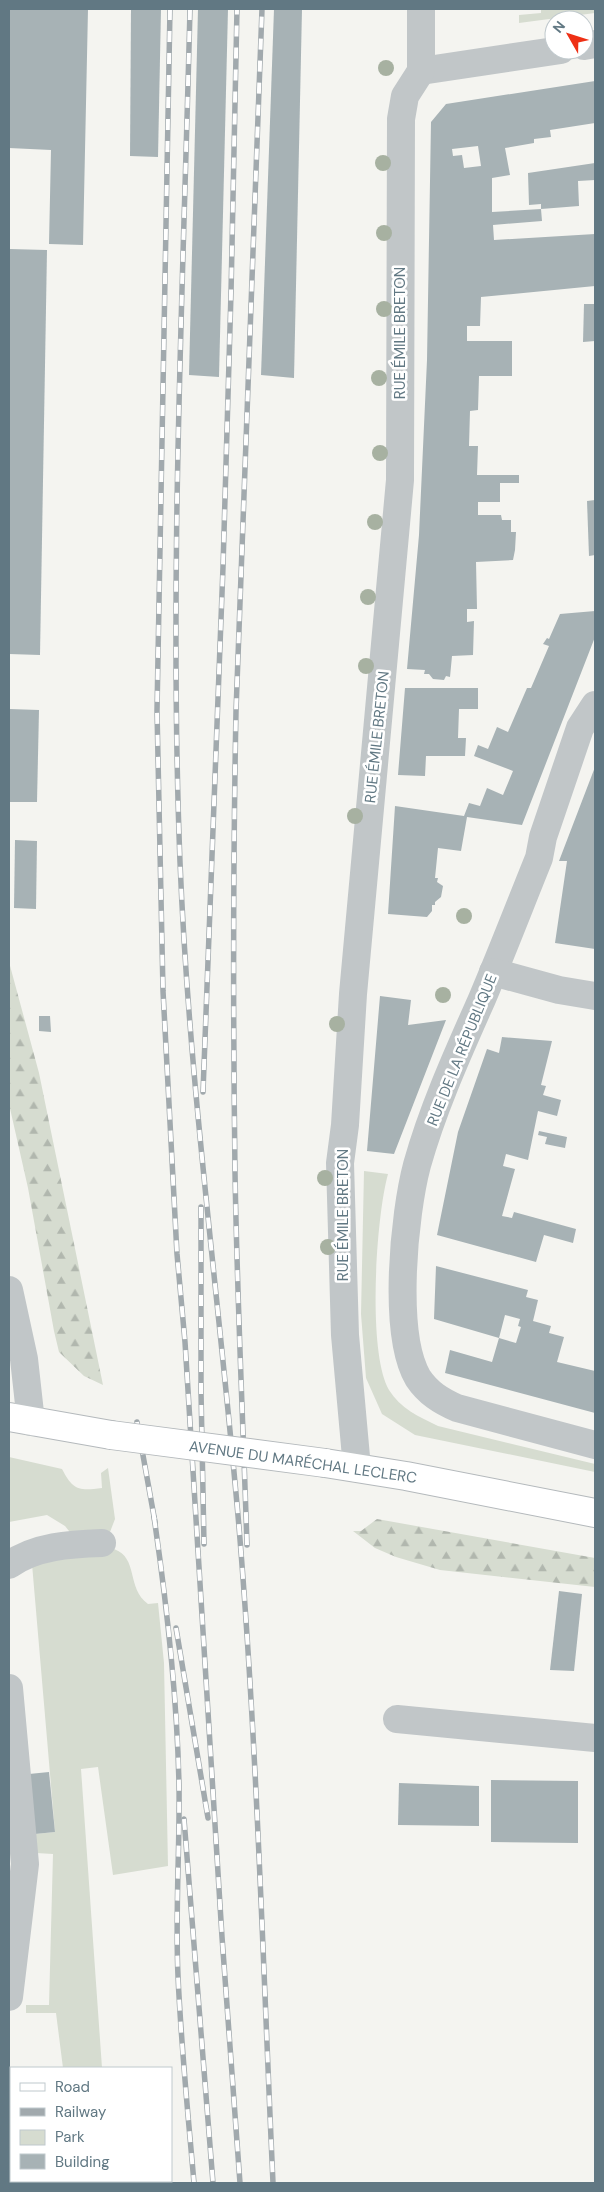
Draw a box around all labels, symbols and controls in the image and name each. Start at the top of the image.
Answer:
north arrow [544,10,594,60]
text: N [549,17,569,36]
street label: RUE ÉMILE BRETON [390,267,410,399]
street label: RUE ÉMILE BRETON [360,670,394,804]
street label: RUE DE LA RÉPUBLIQUE [422,971,502,1129]
street label: RUE ÉMILE BRETON [333,1149,353,1281]
street label: AVENUE DU MARÉCHAL LECLERC [188,1436,418,1488]
legend [10,2067,172,2182]
text: Road [55,2077,90,2097]
text: Railway [55,2102,107,2122]
text: Park [55,2127,85,2147]
text: Building [55,2152,110,2172]

